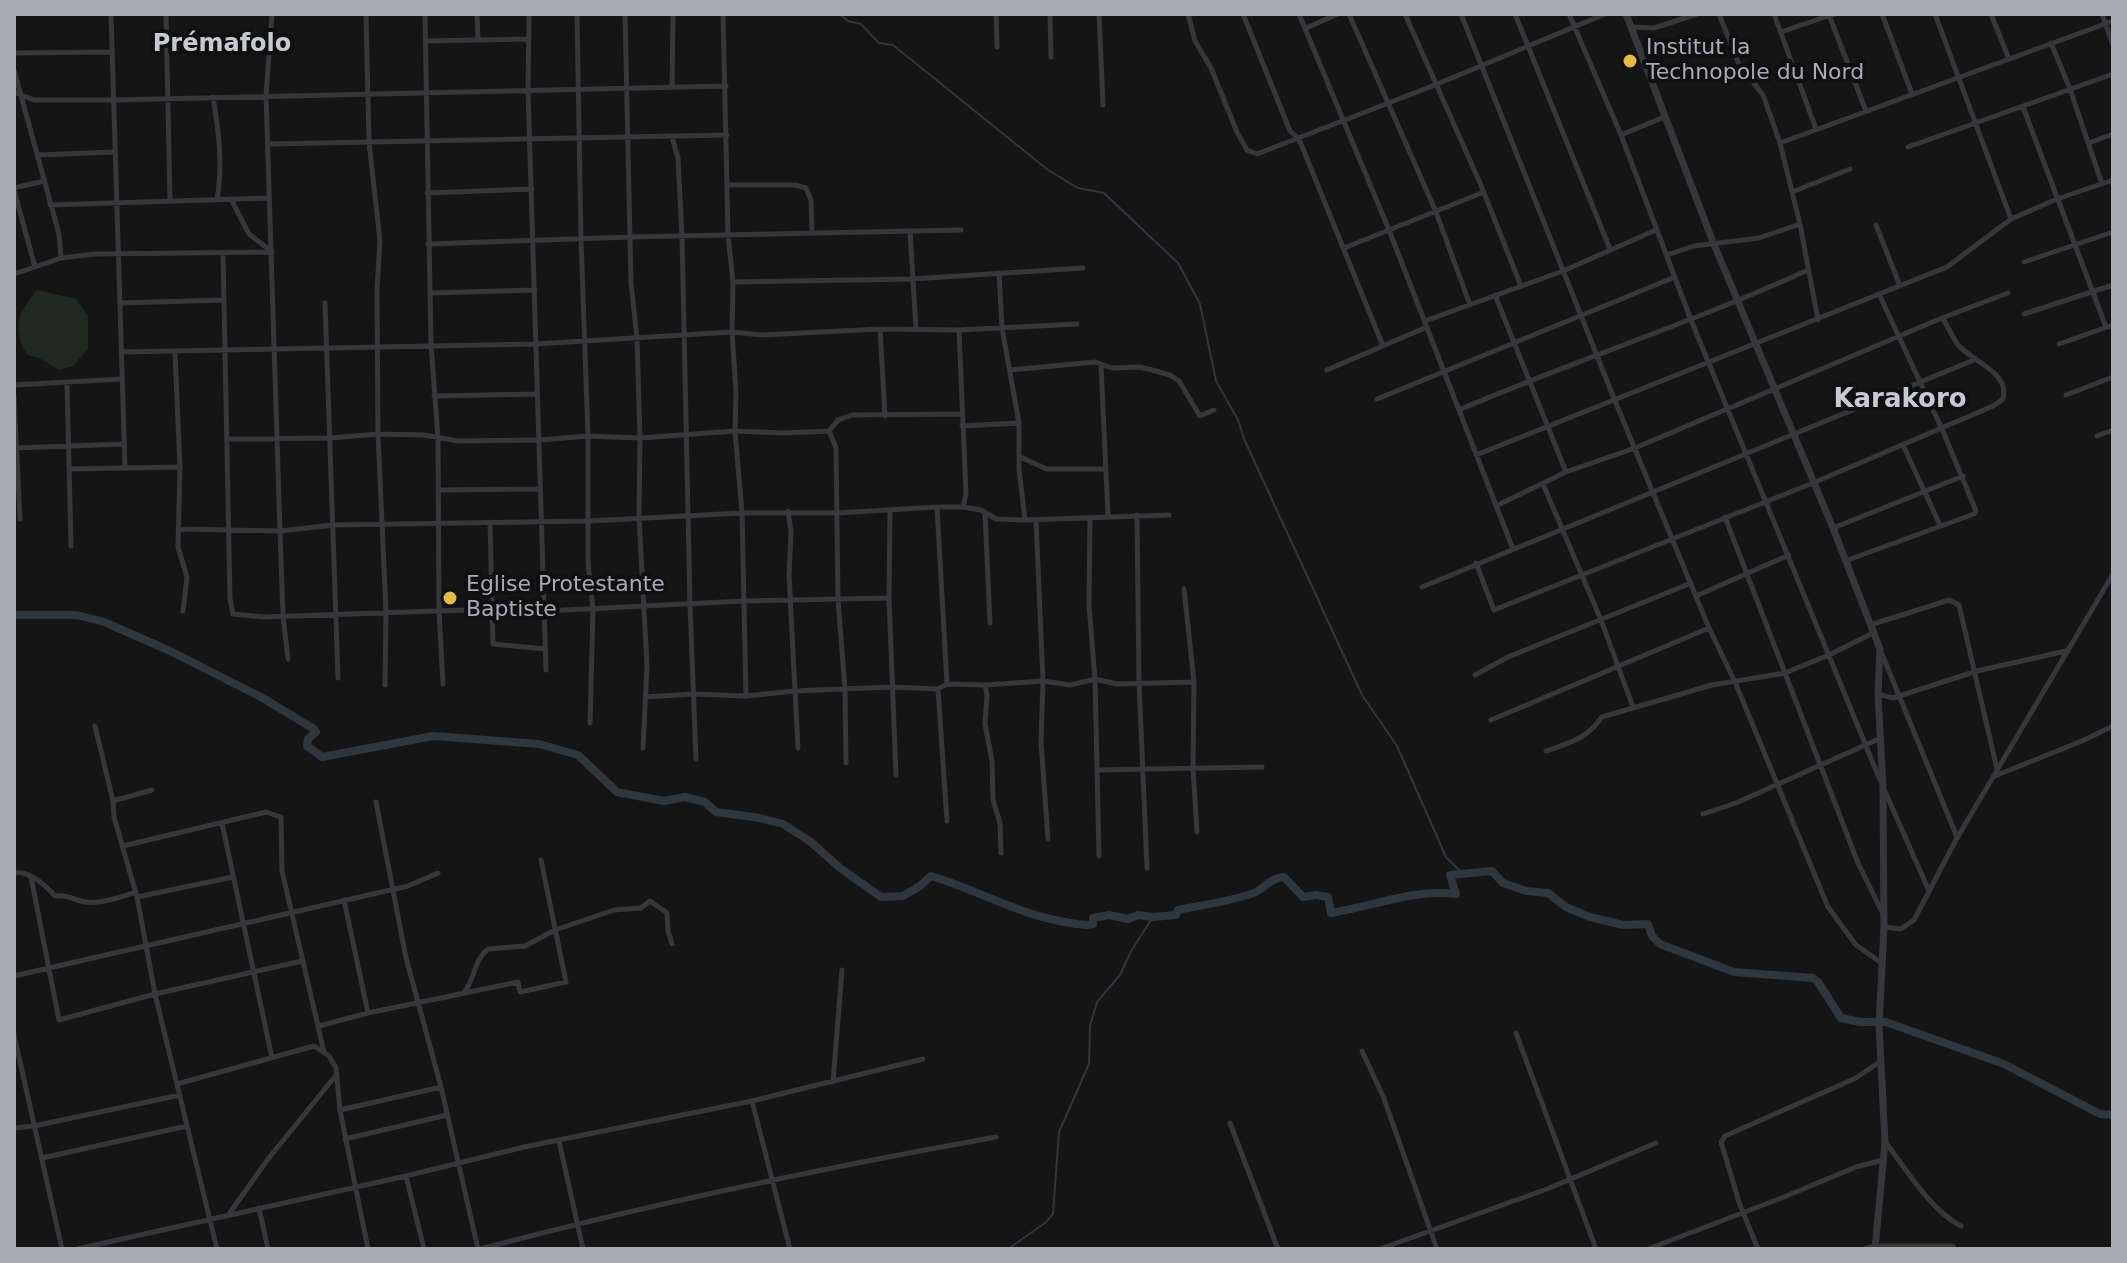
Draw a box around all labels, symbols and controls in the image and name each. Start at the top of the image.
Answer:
district label: Prémafolo [153,31,291,59]
place label: Institut la Technopole du Nord [1646,35,1864,86]
marker: Institut la Technopole du Nord [1621,52,1639,70]
district label: Karakoro [1833,384,1967,416]
place label: Eglise Protestante Baptiste [466,572,665,624]
marker: Eglise Protestante Baptiste [441,589,459,607]

